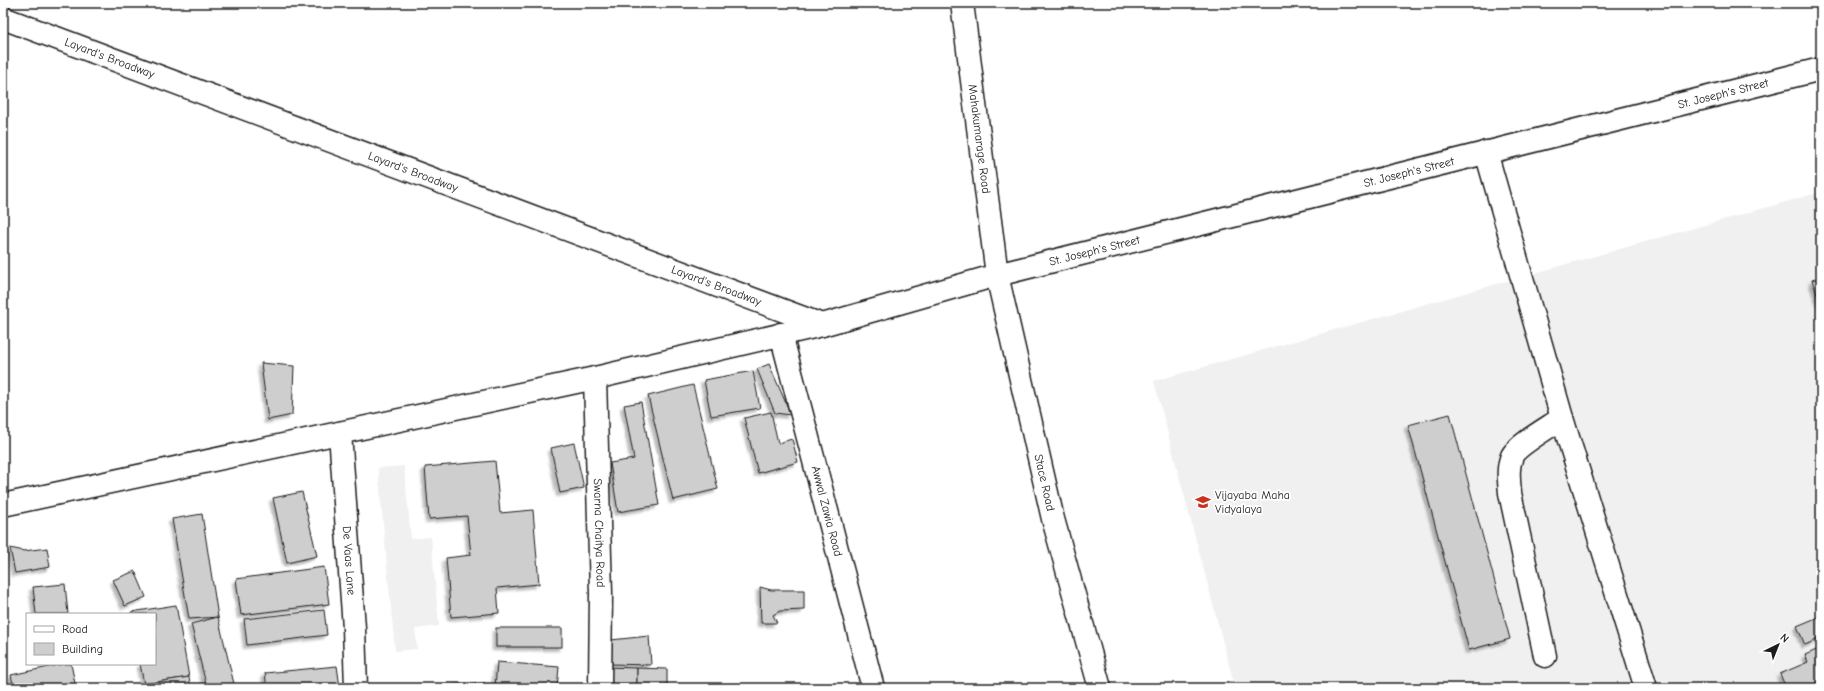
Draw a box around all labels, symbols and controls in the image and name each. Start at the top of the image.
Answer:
street label: Layard's Broadway [63,35,157,81]
street label: St. Joseph's Street [1676,75,1770,112]
street label: Mahakumarage Road [966,83,993,194]
street label: Layard's Broadway [366,149,461,195]
street label: St. Joseph's Street [1362,154,1456,190]
street label: St. Joseph's Street [1048,232,1142,269]
street label: Layard's Broadway [670,262,764,309]
street label: Stace Road [1031,453,1058,512]
street label: Awwal Zawia Road [809,464,846,558]
street label: Swarna Chaitya Road [591,478,608,588]
place label: Vijayaba Maha Vidyalaya [1215,488,1290,516]
school or university icon: Vijayaba Maha Vidyalaya [1194,493,1212,511]
street label: De Vaas Lane [340,526,359,596]
legend [26,613,156,665]
text: Road [62,622,88,636]
north arrow [1758,625,1798,665]
text: N [1777,631,1792,645]
text: Building [62,642,103,656]

